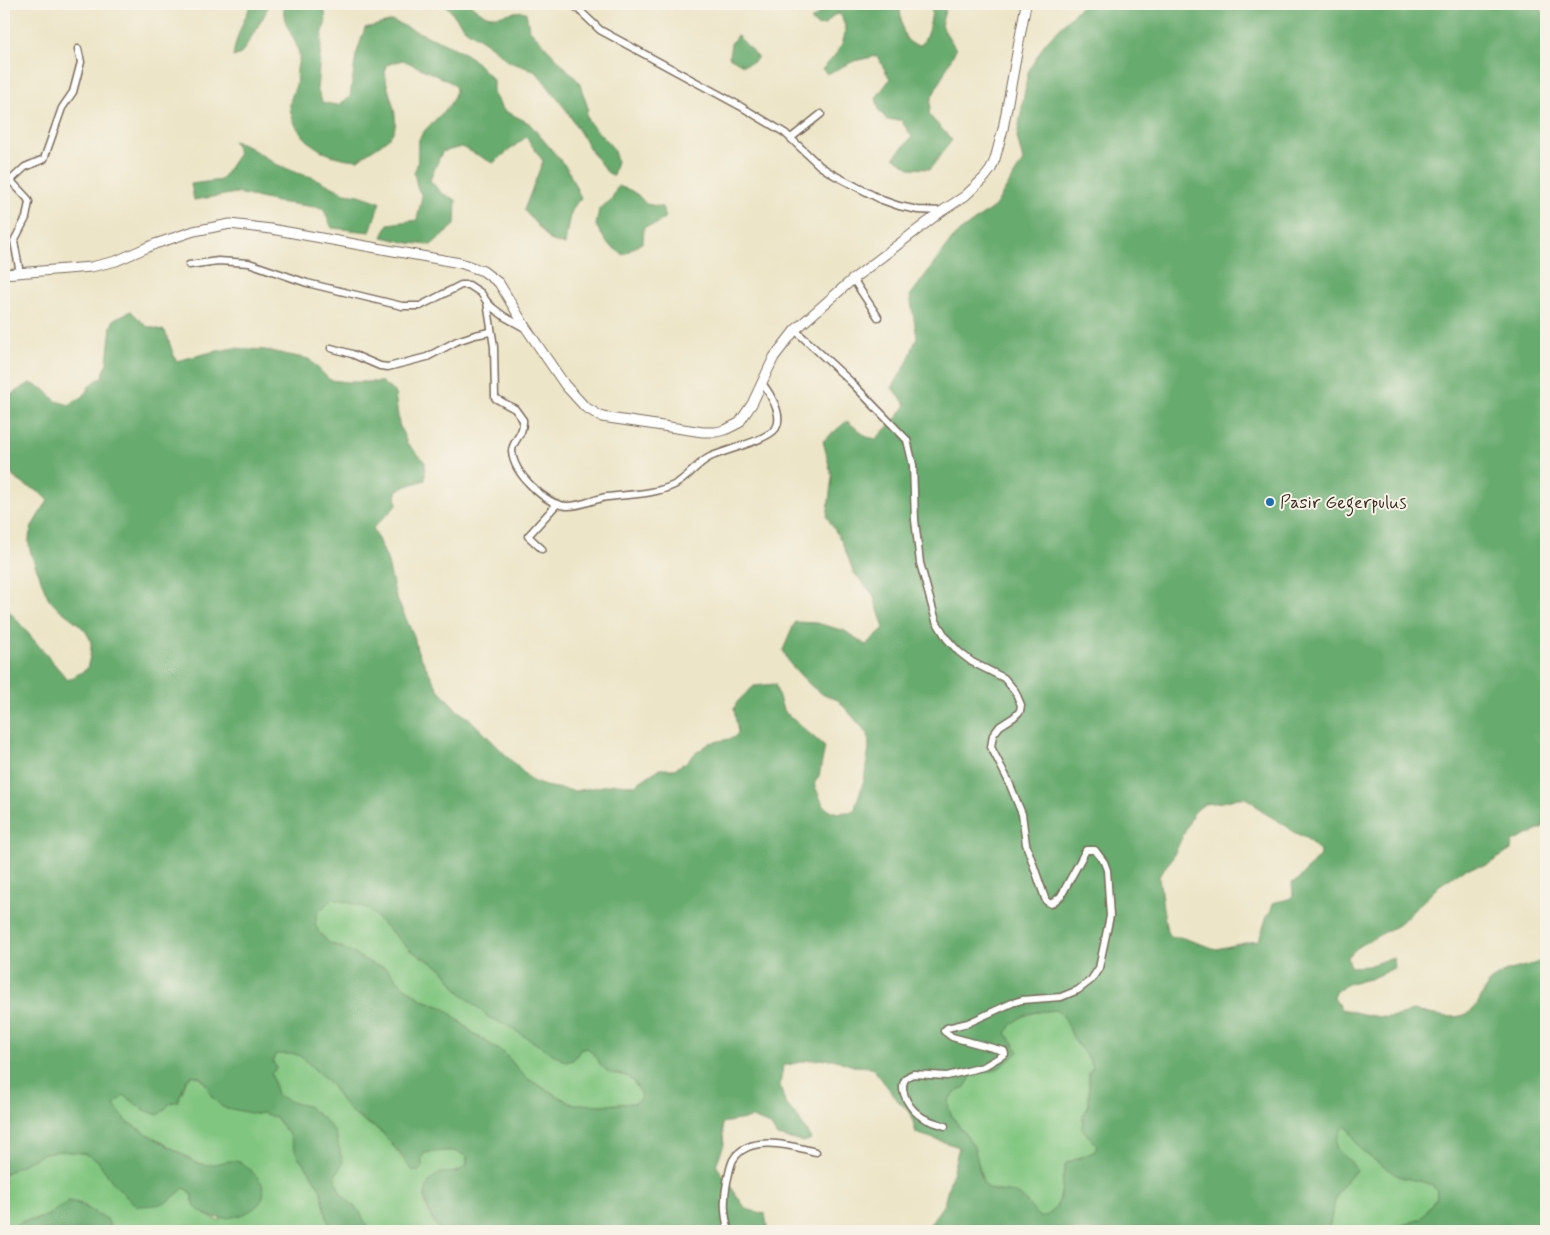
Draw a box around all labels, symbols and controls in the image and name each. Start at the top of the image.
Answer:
place label: Pasir Gegerpulus [1280,491,1407,517]
marker: Pasir Gegerpulus [1264,496,1276,508]

